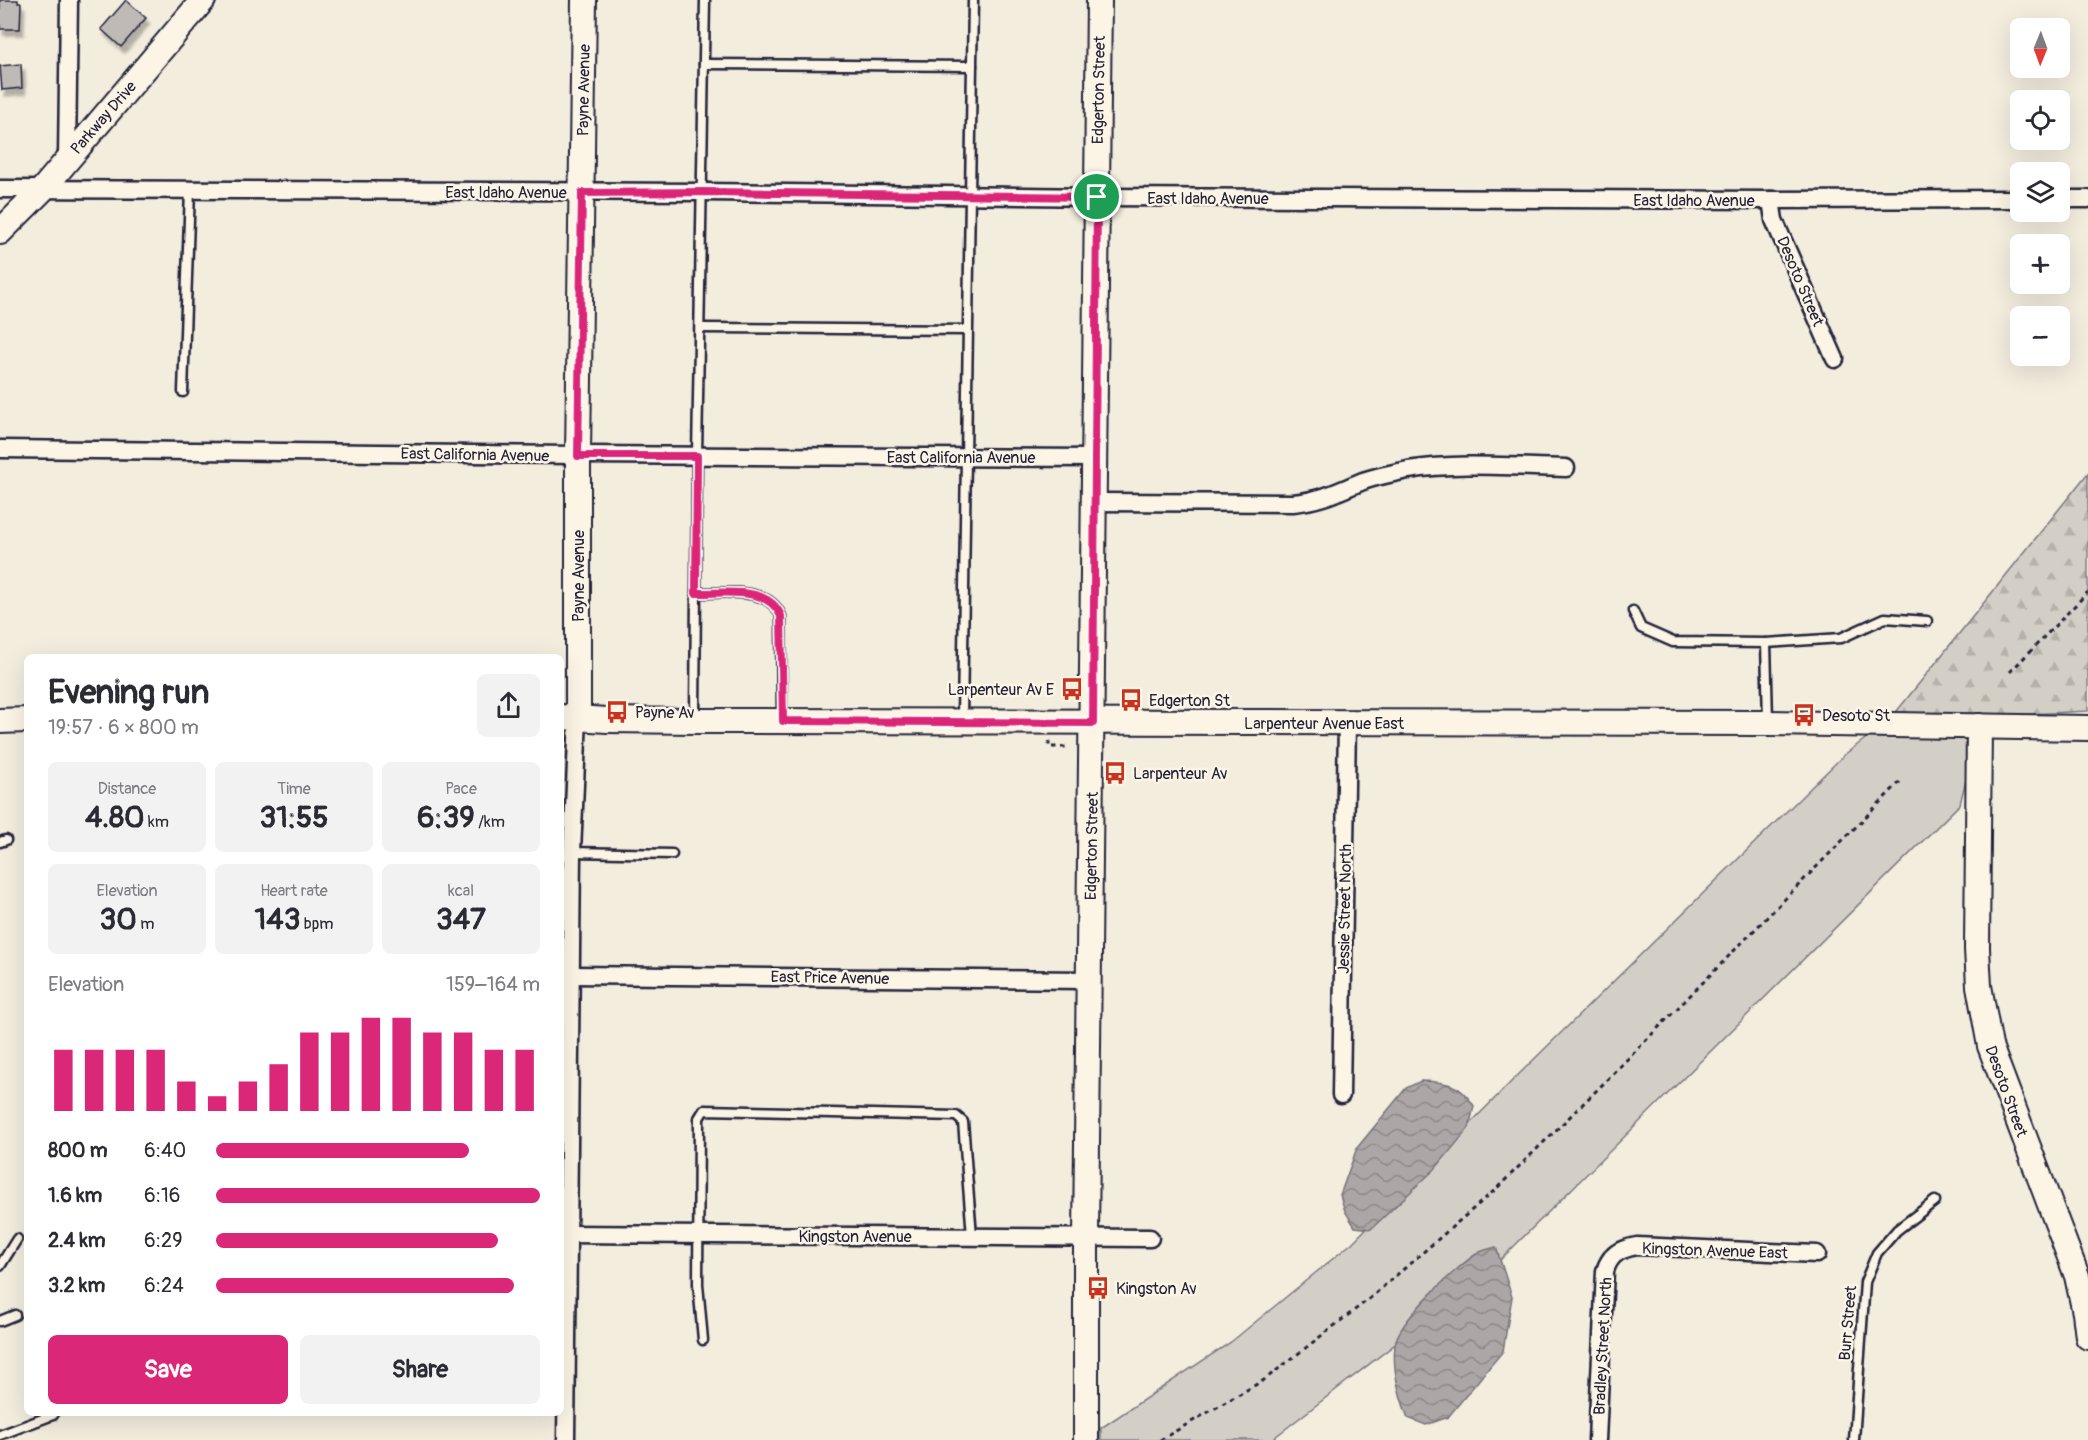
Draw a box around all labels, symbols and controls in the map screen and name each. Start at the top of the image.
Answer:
north arrow [2010,18,2070,78]
map controls [2010,18,2070,366]
street label: Edgerton Street [1088,35,1110,144]
street label: Payne Avenue [573,44,595,136]
street label: Parkway Drive [66,77,141,158]
button: locate [2010,90,2070,150]
button: layers [2010,162,2070,222]
pin [1071,171,1122,222]
icon: arrive [1080,180,1113,213]
street label: East Idaho Avenue [445,183,567,203]
street label: East Idaho Avenue [1147,189,1269,209]
street label: East Idaho Avenue [1633,191,1755,211]
street label: Desoto Street [1772,233,1828,330]
button: + [2010,234,2070,294]
button: − [2010,306,2070,366]
street label: East California Avenue [400,444,550,466]
street label: East California Avenue [887,448,1035,468]
street label: Payne Avenue [569,530,589,622]
text: Evening run [48,672,209,713]
button: share [477,674,540,737]
bus stop icon: Larpenteur Av E [1059,676,1085,702]
place label: Larpenteur Av E [948,680,1054,700]
bus stop icon: Edgerton St [1118,687,1144,713]
place label: Edgerton St [1149,691,1230,711]
bus stop icon: Payne Av [604,699,630,725]
bus stop icon: Desoto St [1791,702,1817,728]
place label: Payne Av [635,703,695,723]
place label: Desoto St [1822,706,1891,726]
street label: Larpenteur Avenue East [1244,714,1404,734]
text: 19:57 · 6 × 800 m [48,715,199,740]
bus stop icon: Larpenteur Av [1102,760,1128,786]
place label: Larpenteur Av [1133,764,1227,784]
text: Distance [98,779,156,799]
text: Time [277,779,311,799]
text: Pace [445,779,477,799]
street label: Edgerton Street [1081,791,1103,900]
text: 4.80 [85,799,145,836]
text: 31:55 [260,799,329,836]
text: 6:39 [417,799,475,836]
text: km [145,812,169,832]
text: /km [475,812,505,832]
street label: Jessie Street North [1334,844,1356,974]
text: Elevation [97,881,157,901]
text: Heart rate [260,881,328,901]
text: kcal [448,881,474,901]
text: 30 [100,901,137,938]
text: 143 [255,901,300,938]
text: 347 [436,901,486,938]
text: m [137,914,154,934]
text: bpm [300,914,333,934]
street label: East Price Avenue [771,967,890,989]
text: Elevation [48,972,124,997]
text: 159–164 m [446,972,540,997]
street label: Desoto Street [1980,1043,2032,1140]
text: 800 m [48,1138,108,1163]
text: 6:40 [144,1138,186,1163]
text: 1.6 km [48,1183,102,1208]
text: 6:16 [144,1183,180,1208]
street label: Kingston Avenue [798,1227,912,1247]
text: 2.4 km [48,1228,106,1253]
text: 6:29 [144,1228,182,1253]
street label: Kingston Avenue East [1642,1238,1789,1264]
text: 3.2 km [48,1273,105,1298]
text: 6:24 [144,1273,184,1298]
bus stop icon: Kingston Av [1085,1275,1111,1301]
street label: Bradley Street North [1589,1277,1617,1415]
place label: Kingston Av [1116,1279,1197,1299]
street label: Burr Street [1835,1284,1861,1362]
button: Save [48,1335,288,1404]
button: Share [300,1335,540,1404]

